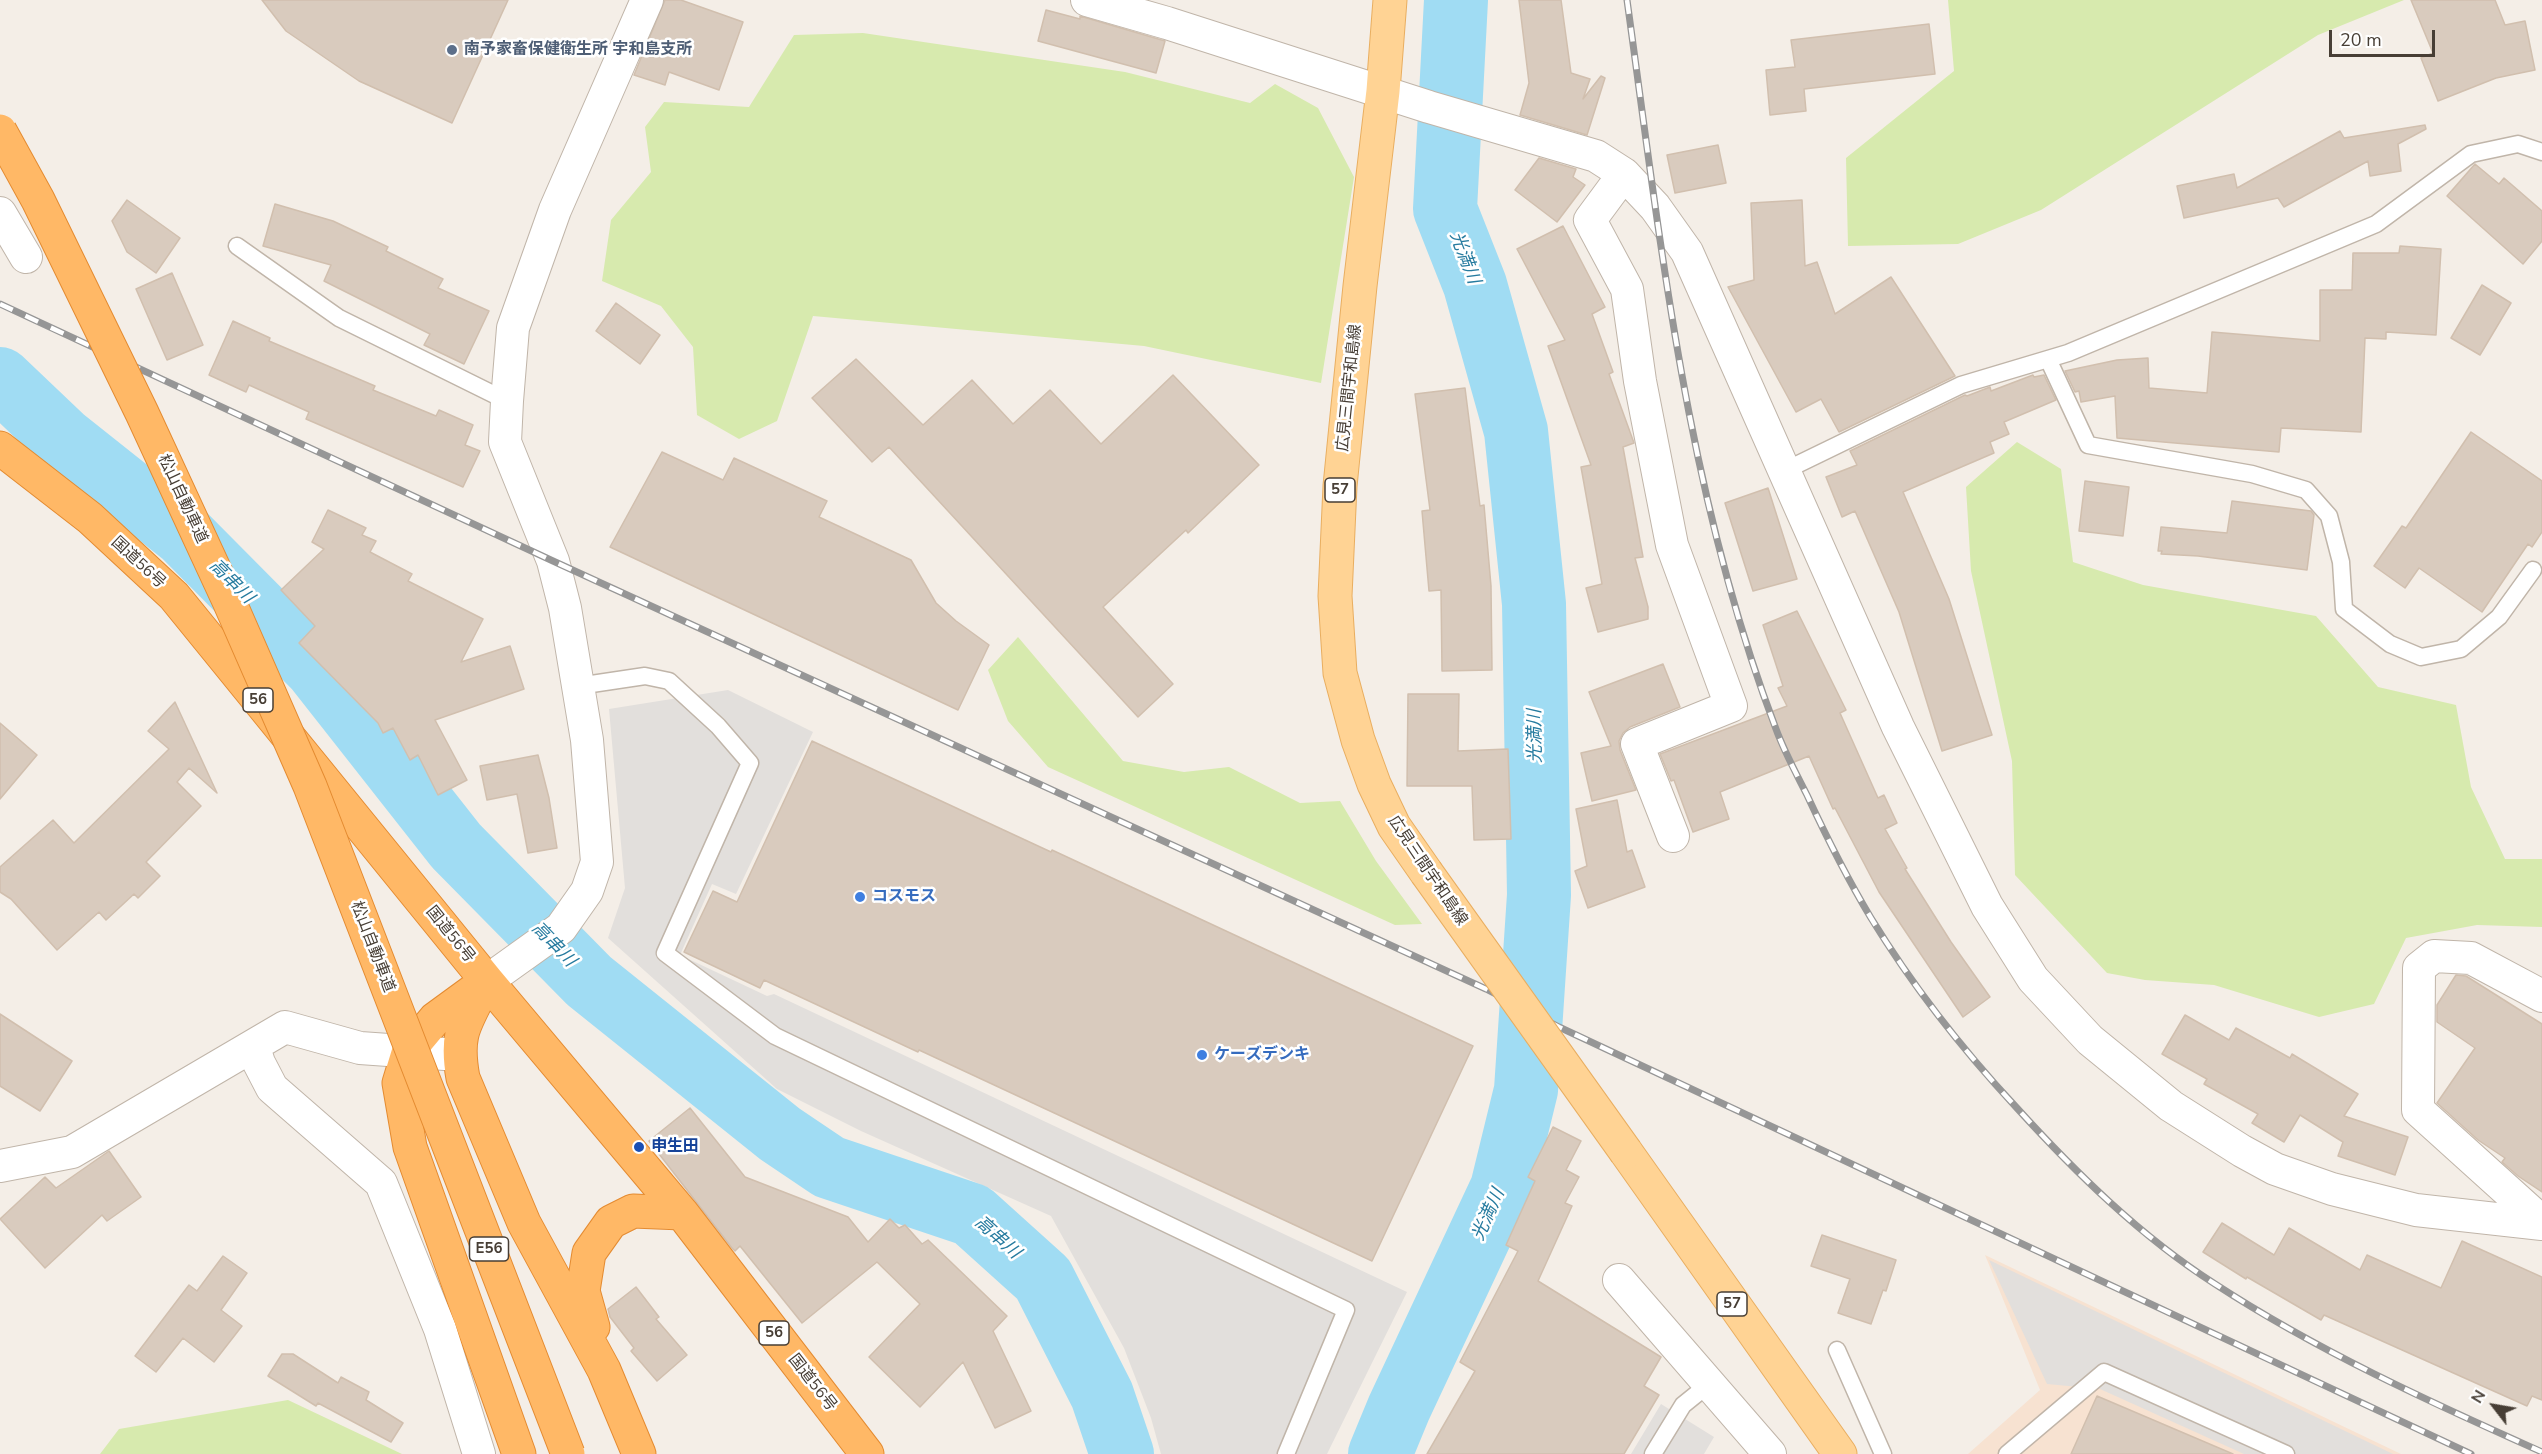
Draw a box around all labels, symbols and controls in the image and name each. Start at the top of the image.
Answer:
scale bar [2332,18,2438,56]
text: 20 m [2340,28,2382,52]
place label: 南予家畜保健衛生所 宇和島支所 [464,40,692,60]
marker: 南予家畜保健衛生所 宇和島支所 [445,43,459,57]
water label: 光満川 [1444,229,1484,287]
street label: 広見三間宇和島線 [1334,323,1366,453]
street label: 松山自動車道 [153,451,211,547]
road number: 57 [1325,478,1355,502]
street label: 国道56号 [107,533,169,593]
water label: 高串川 [204,555,258,609]
road number: 56 [243,688,273,712]
water label: 光満川 [1525,709,1547,763]
street label: 広見三間宇和島線 [1383,813,1471,929]
place label: コスモス [872,887,936,907]
marker: コスモス [853,890,867,904]
street label: 松山自動車道 [346,899,398,995]
street label: 国道56号 [421,903,479,967]
water label: 高串川 [526,918,580,972]
place label: ケーズデンキ [1214,1045,1310,1065]
marker: ケーズデンキ [1195,1048,1209,1062]
place label: 申生田 [651,1137,699,1157]
marker: 申生田 [632,1140,646,1154]
water label: 光満川 [1468,1186,1510,1244]
water label: 高串川 [970,1212,1024,1264]
road number: E56 [470,1237,508,1261]
road number: 57 [1717,1292,1747,1316]
road number: 56 [759,1321,789,1345]
street label: 国道56号 [784,1351,840,1415]
north arrow [2464,1376,2524,1436]
text: N [2466,1386,2491,1408]

